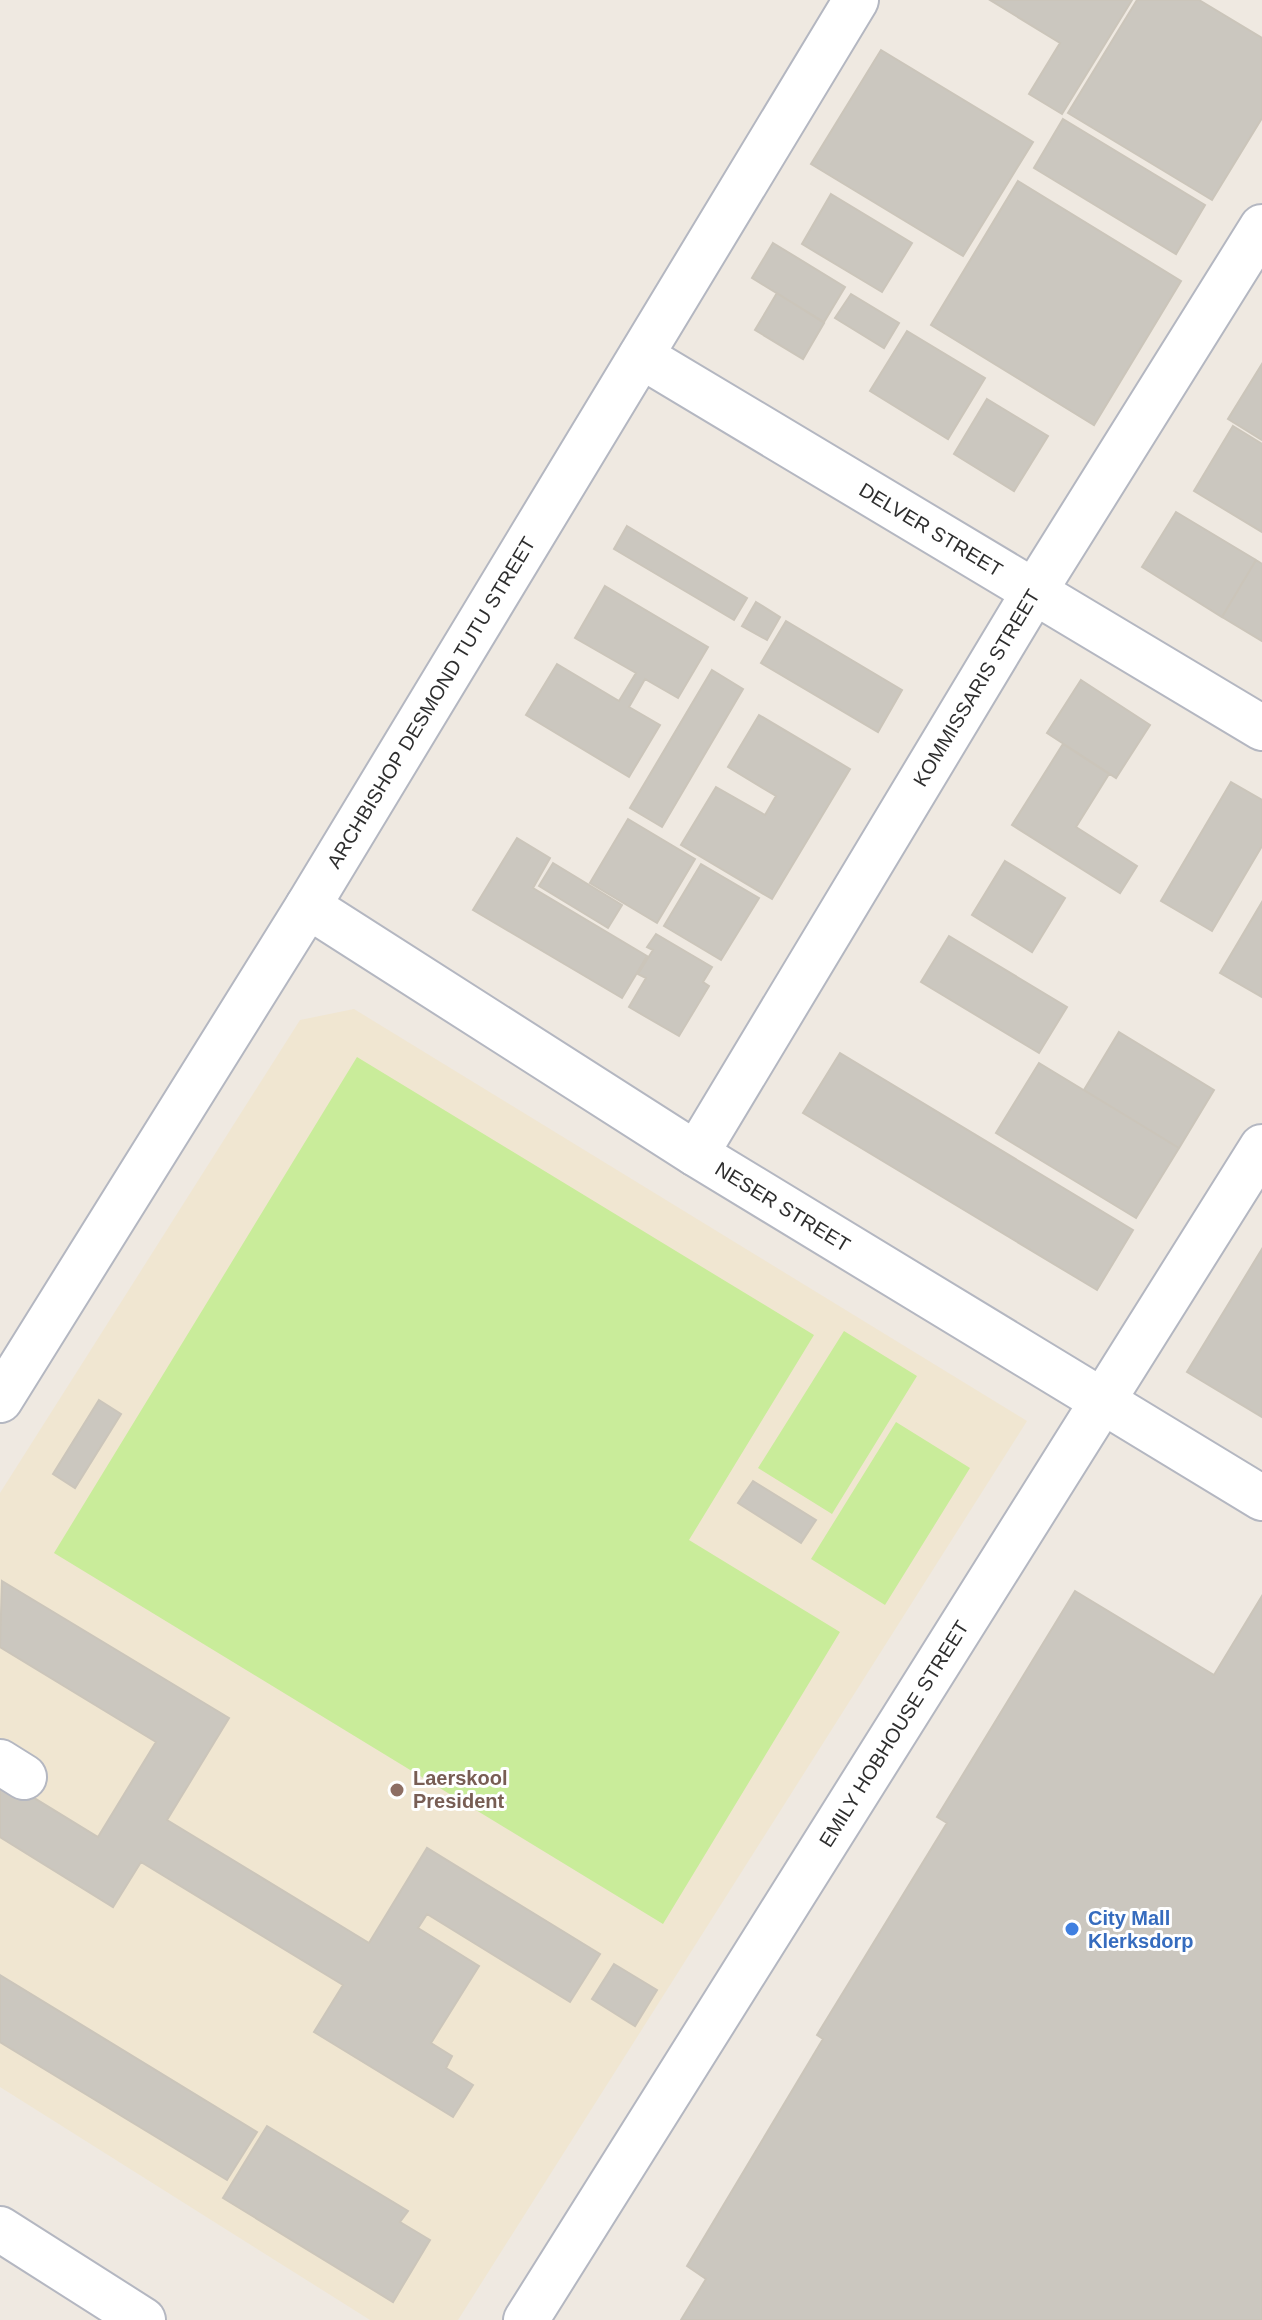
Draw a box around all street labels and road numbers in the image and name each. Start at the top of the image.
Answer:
street label: DELVER STREET [855,478,1007,581]
street label: ARCHBISHOP DESMOND TUTU STREET [323,533,540,872]
street label: KOMMISSARIS STREET [909,585,1044,790]
street label: NESER STREET [711,1157,854,1256]
street label: EMILY HOBHOUSE STREET [815,1617,973,1851]

